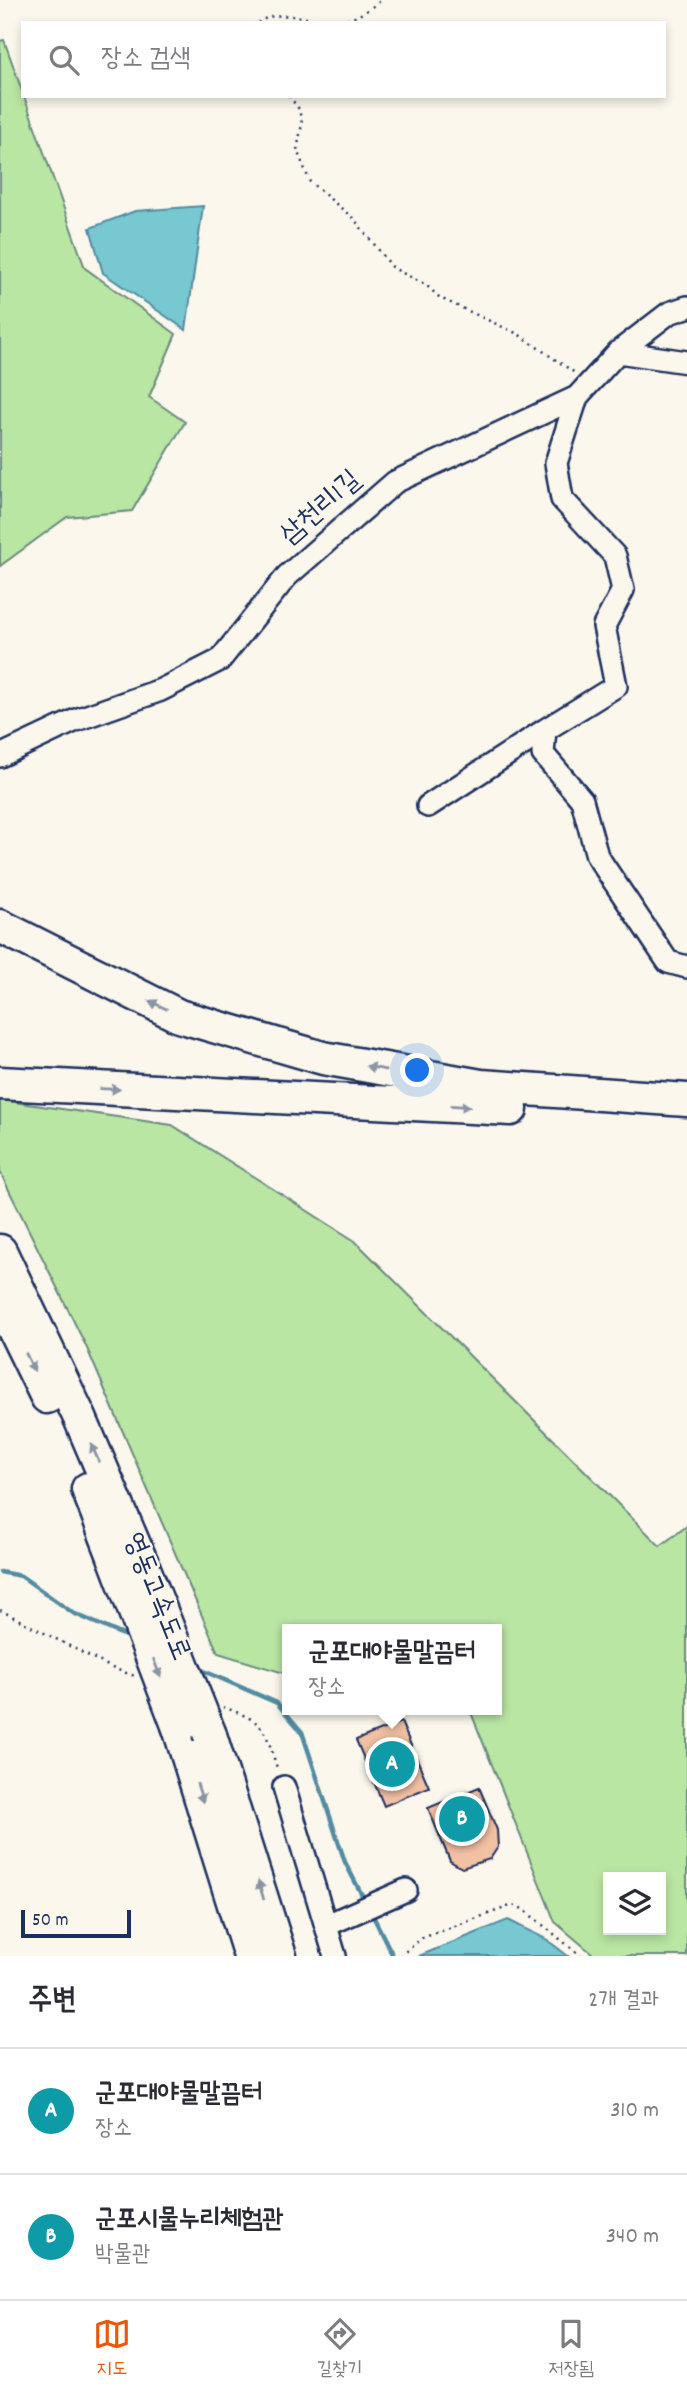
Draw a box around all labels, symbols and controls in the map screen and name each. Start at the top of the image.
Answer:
search box [21,21,666,98]
icon: search [45,41,83,79]
text: 장소 검색 [101,41,191,78]
street label: 삼천리1길 [273,462,371,556]
one-way arrow [148,1000,168,1011]
your location [400,1053,434,1087]
one-way arrow [365,1063,387,1074]
one-way arrow [100,1083,122,1094]
one-way arrow [449,1101,471,1112]
one-way arrow [24,1352,36,1372]
one-way arrow [90,1442,101,1463]
street label: 영동고속도로 [111,1527,199,1667]
popup [282,1624,502,1715]
text: 군포대야물말끔터 [308,1635,476,1672]
one-way arrow [151,1658,162,1679]
text: 장소 [308,1672,345,1705]
pin: A [369,1738,415,1790]
one-way arrow [195,1782,206,1803]
pin: B [439,1793,485,1845]
map controls [603,1872,666,1935]
button: layers [603,1872,666,1935]
one-way arrow [256,1880,266,1901]
scale bar [21,1907,131,1939]
text: 50 m [32,1908,69,1935]
text: 주변 [28,1981,76,2024]
text: 2개 결과 [588,1985,659,2018]
text: 군포대야물말끔터 [95,2076,262,2113]
text: A [45,2095,57,2128]
text: 310 m [610,2095,659,2128]
text: 장소 [95,2113,132,2146]
text: 군포시물누리체험관 [95,2202,283,2239]
text: B [46,2221,56,2254]
text: 340 m [606,2221,659,2254]
text: 박물관 [95,2239,151,2272]
tab: 지도 [93,2315,131,2384]
tab: 길찾기 [317,2315,363,2384]
tab: 저장됨 [548,2315,594,2384]

